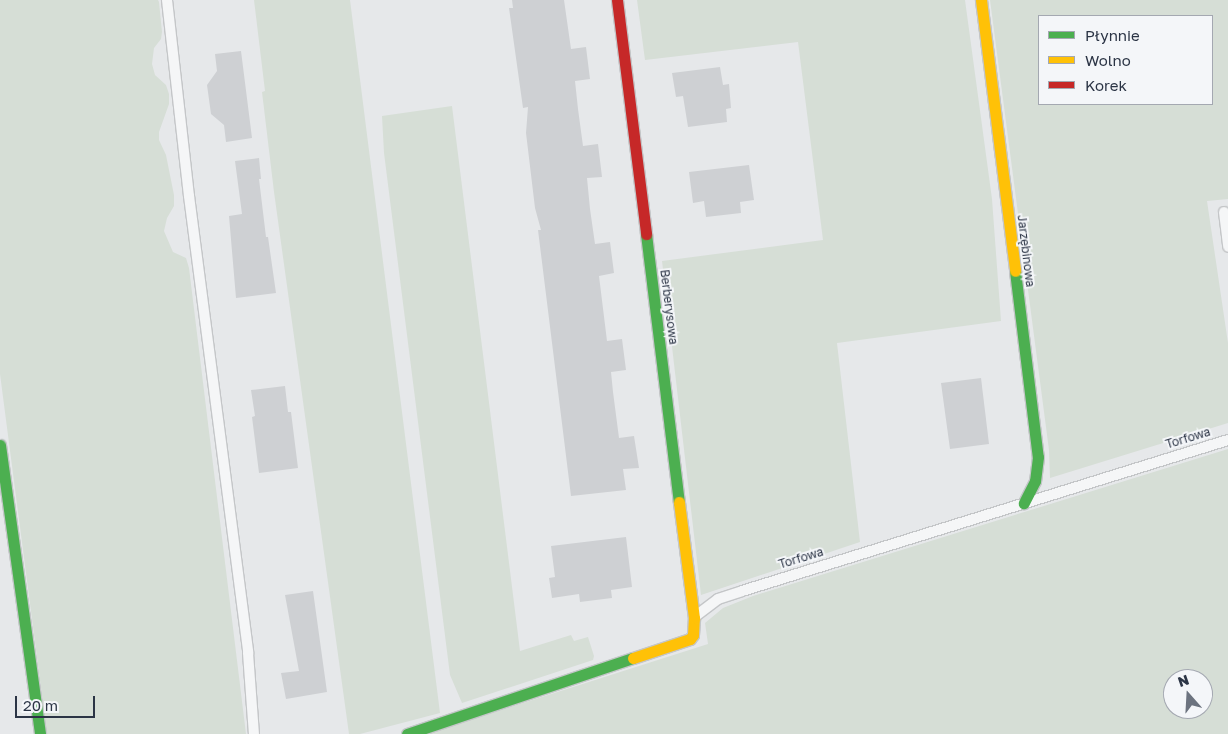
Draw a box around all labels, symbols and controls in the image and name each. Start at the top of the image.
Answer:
legend [1038,15,1213,105]
text: Płynnie [1085,26,1140,44]
text: Wolno [1085,51,1131,69]
text: Korek [1085,76,1127,94]
street label: Jarzębinowa [1014,214,1038,288]
street label: Berberysowa [657,269,681,345]
street label: Torfowa [1164,424,1212,452]
street label: Torfowa [777,544,825,572]
north arrow [1163,669,1213,719]
text: N [1175,671,1191,690]
scale bar [18,686,98,718]
text: 20 m [23,696,58,714]

